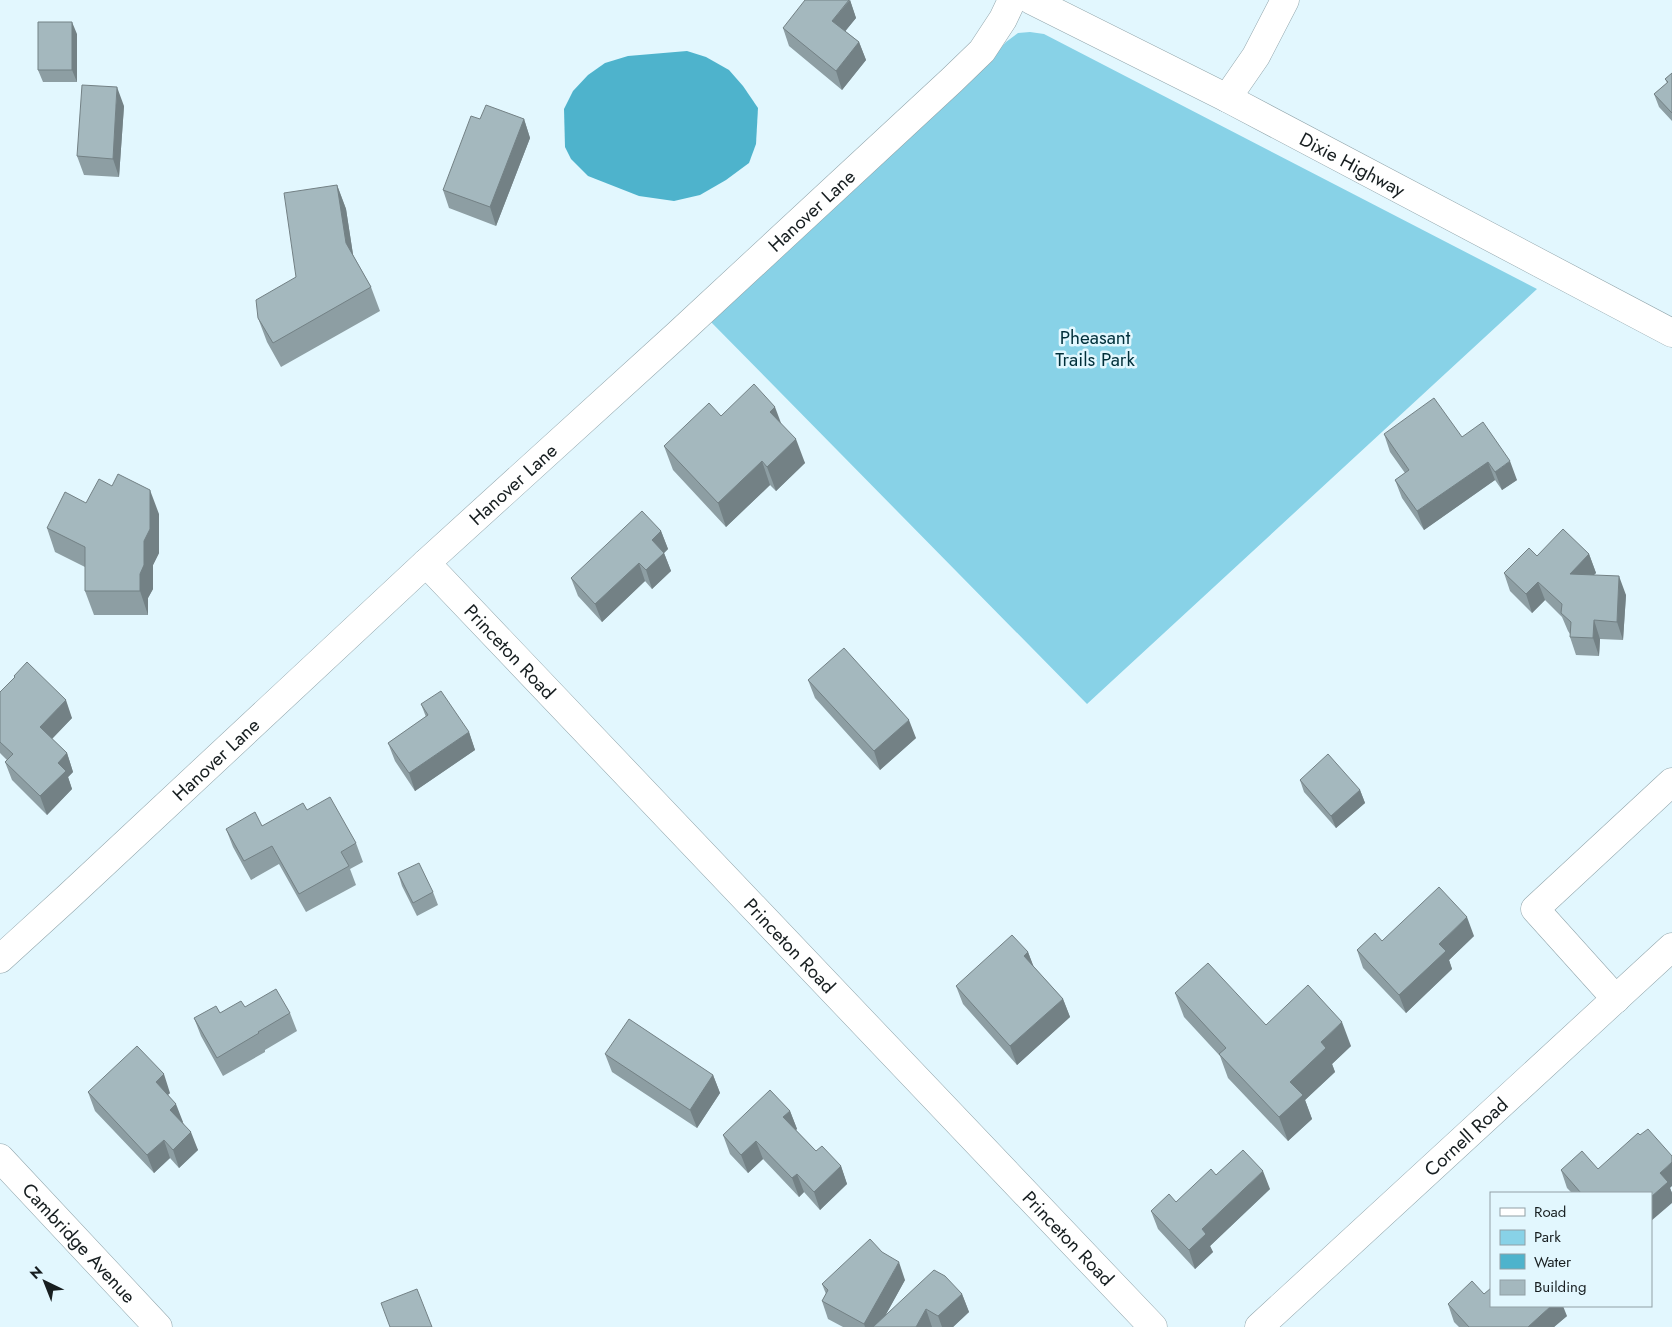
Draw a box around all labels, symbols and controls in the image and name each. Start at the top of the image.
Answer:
street label: Dixie Highway [1295,126,1410,204]
street label: Hanover Lane [762,163,862,258]
park label: Pheasant Trails Park [1055,324,1135,373]
street label: Hanover Lane [463,437,563,532]
street label: Princeton Road [458,598,562,705]
street label: Hanover Lane [166,712,266,807]
street label: Princeton Road [738,892,841,999]
street label: Cornell Road [1418,1092,1514,1183]
street label: Cambridge Avenue [16,1177,142,1309]
street label: Princeton Road [1016,1185,1120,1292]
legend [1490,1192,1652,1307]
text: Road [1534,1201,1566,1223]
text: Park [1534,1226,1561,1248]
text: Water [1534,1251,1572,1273]
north arrow [20,1257,70,1307]
text: N [25,1261,47,1284]
text: Building [1534,1276,1586,1298]

